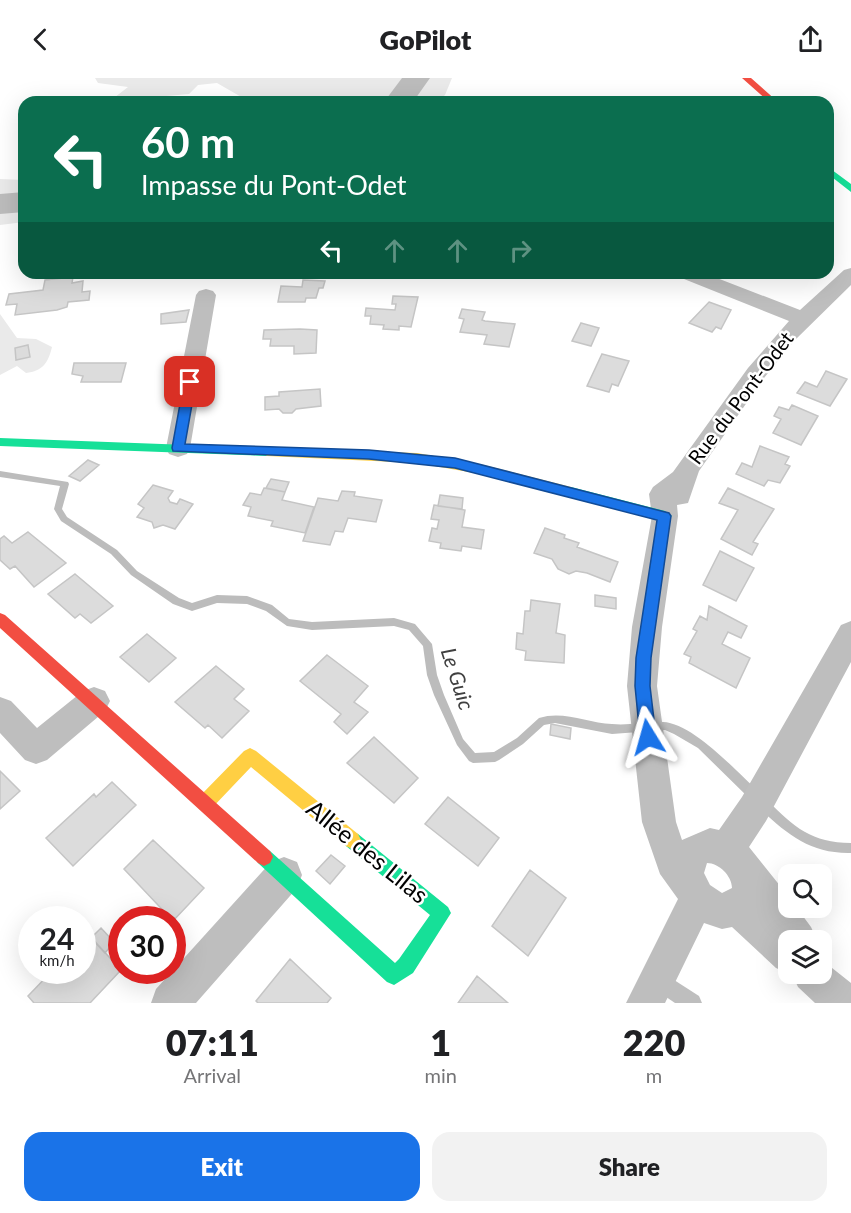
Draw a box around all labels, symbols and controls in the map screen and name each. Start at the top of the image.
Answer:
icon: back [24,23,57,56]
text: GoPilot [380,23,471,56]
icon: share [794,23,827,56]
text: 60 m [141,117,235,167]
icon: left [42,120,120,198]
text: Impasse du Pont-Odet [141,168,407,201]
icon: left [315,234,348,267]
icon: ahead [378,234,411,267]
icon: ahead [441,234,474,267]
icon: right [504,234,537,267]
street label: Rue du Pont-Odet [683,326,798,468]
pin [164,356,215,407]
icon: arrive [173,365,206,398]
water label: Le Guic [437,644,480,713]
position arrow [616,705,680,769]
street label: Allée des Lilas [301,793,434,909]
map controls [778,864,832,984]
button: search [778,864,832,918]
speed limit sign: 30 [108,906,186,984]
text: 24 [40,920,74,956]
button: layers [778,930,832,984]
text: km/h [39,951,75,969]
text: 07:11 [166,1020,259,1064]
text: 1 [430,1020,451,1064]
text: 220 [623,1020,685,1064]
text: Arrival [183,1063,241,1087]
text: min [425,1063,457,1087]
text: m [646,1063,662,1087]
button: Exit [24,1132,420,1201]
button: Share [432,1132,827,1201]

